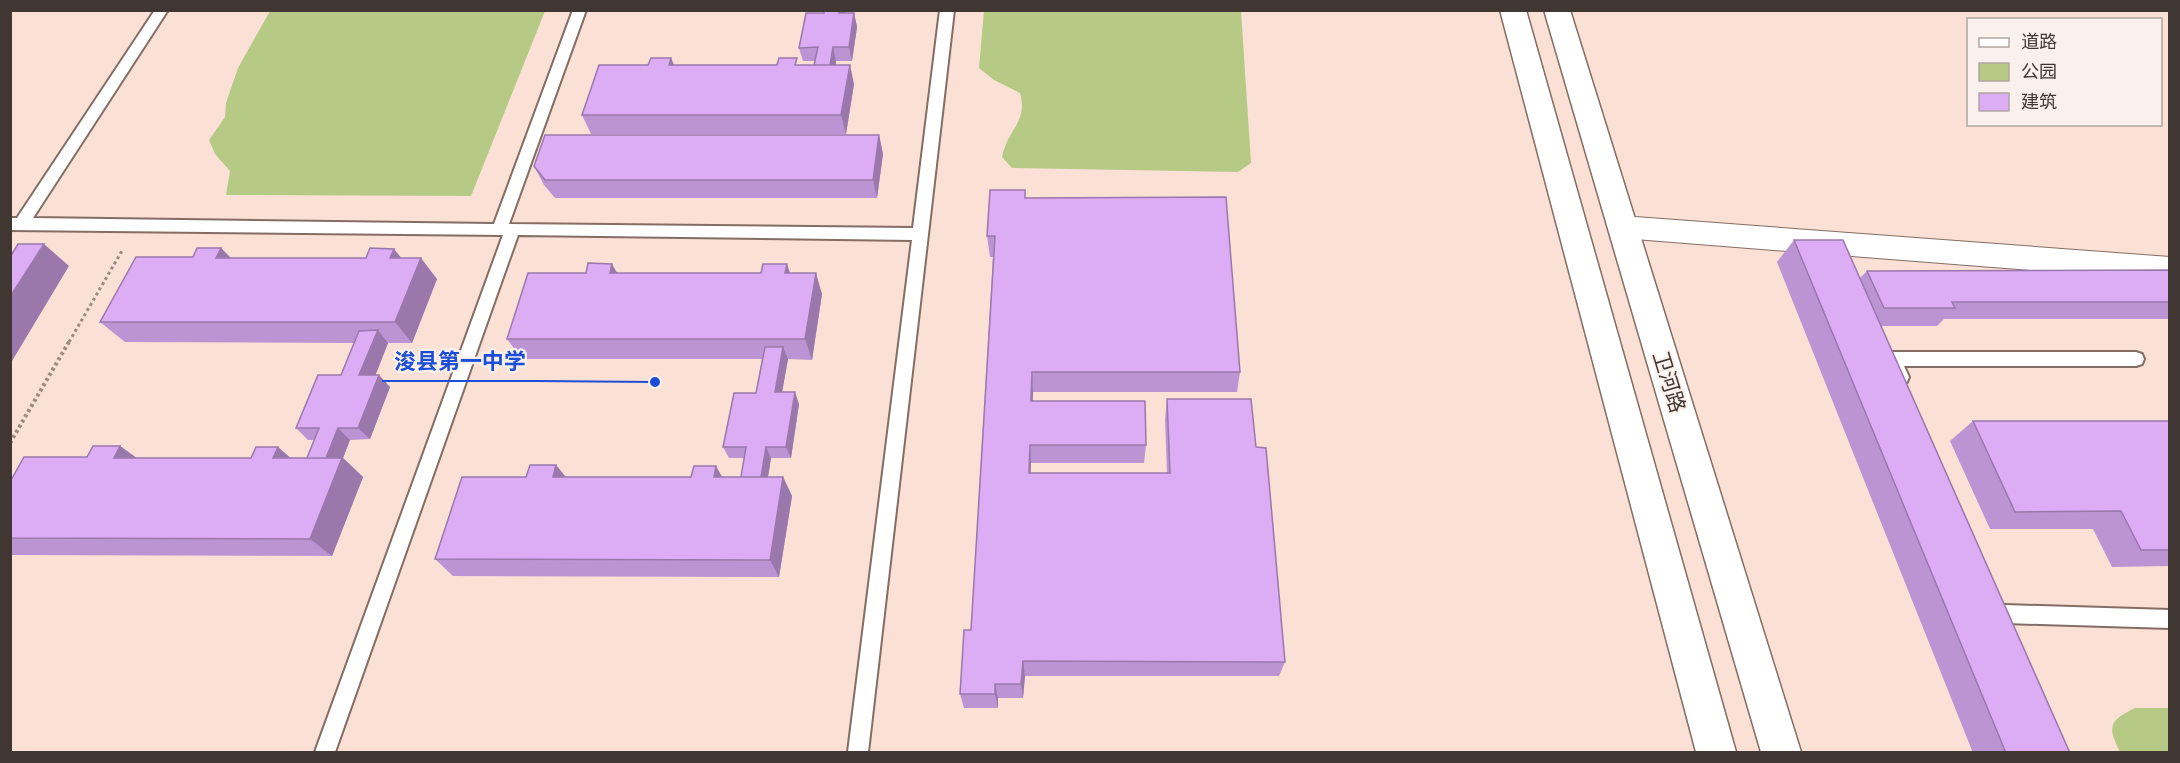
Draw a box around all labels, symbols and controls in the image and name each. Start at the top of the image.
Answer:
legend [1967,18,2162,126]
text: 道路 [2021,30,2057,52]
text: 公园 [2021,60,2057,82]
text: 建筑 [2021,90,2057,112]
callout: 浚县第一中学 [382,341,538,381]
text: 浚县第一中学 [394,347,526,373]
street label: 卫河路 [1649,348,1692,415]

